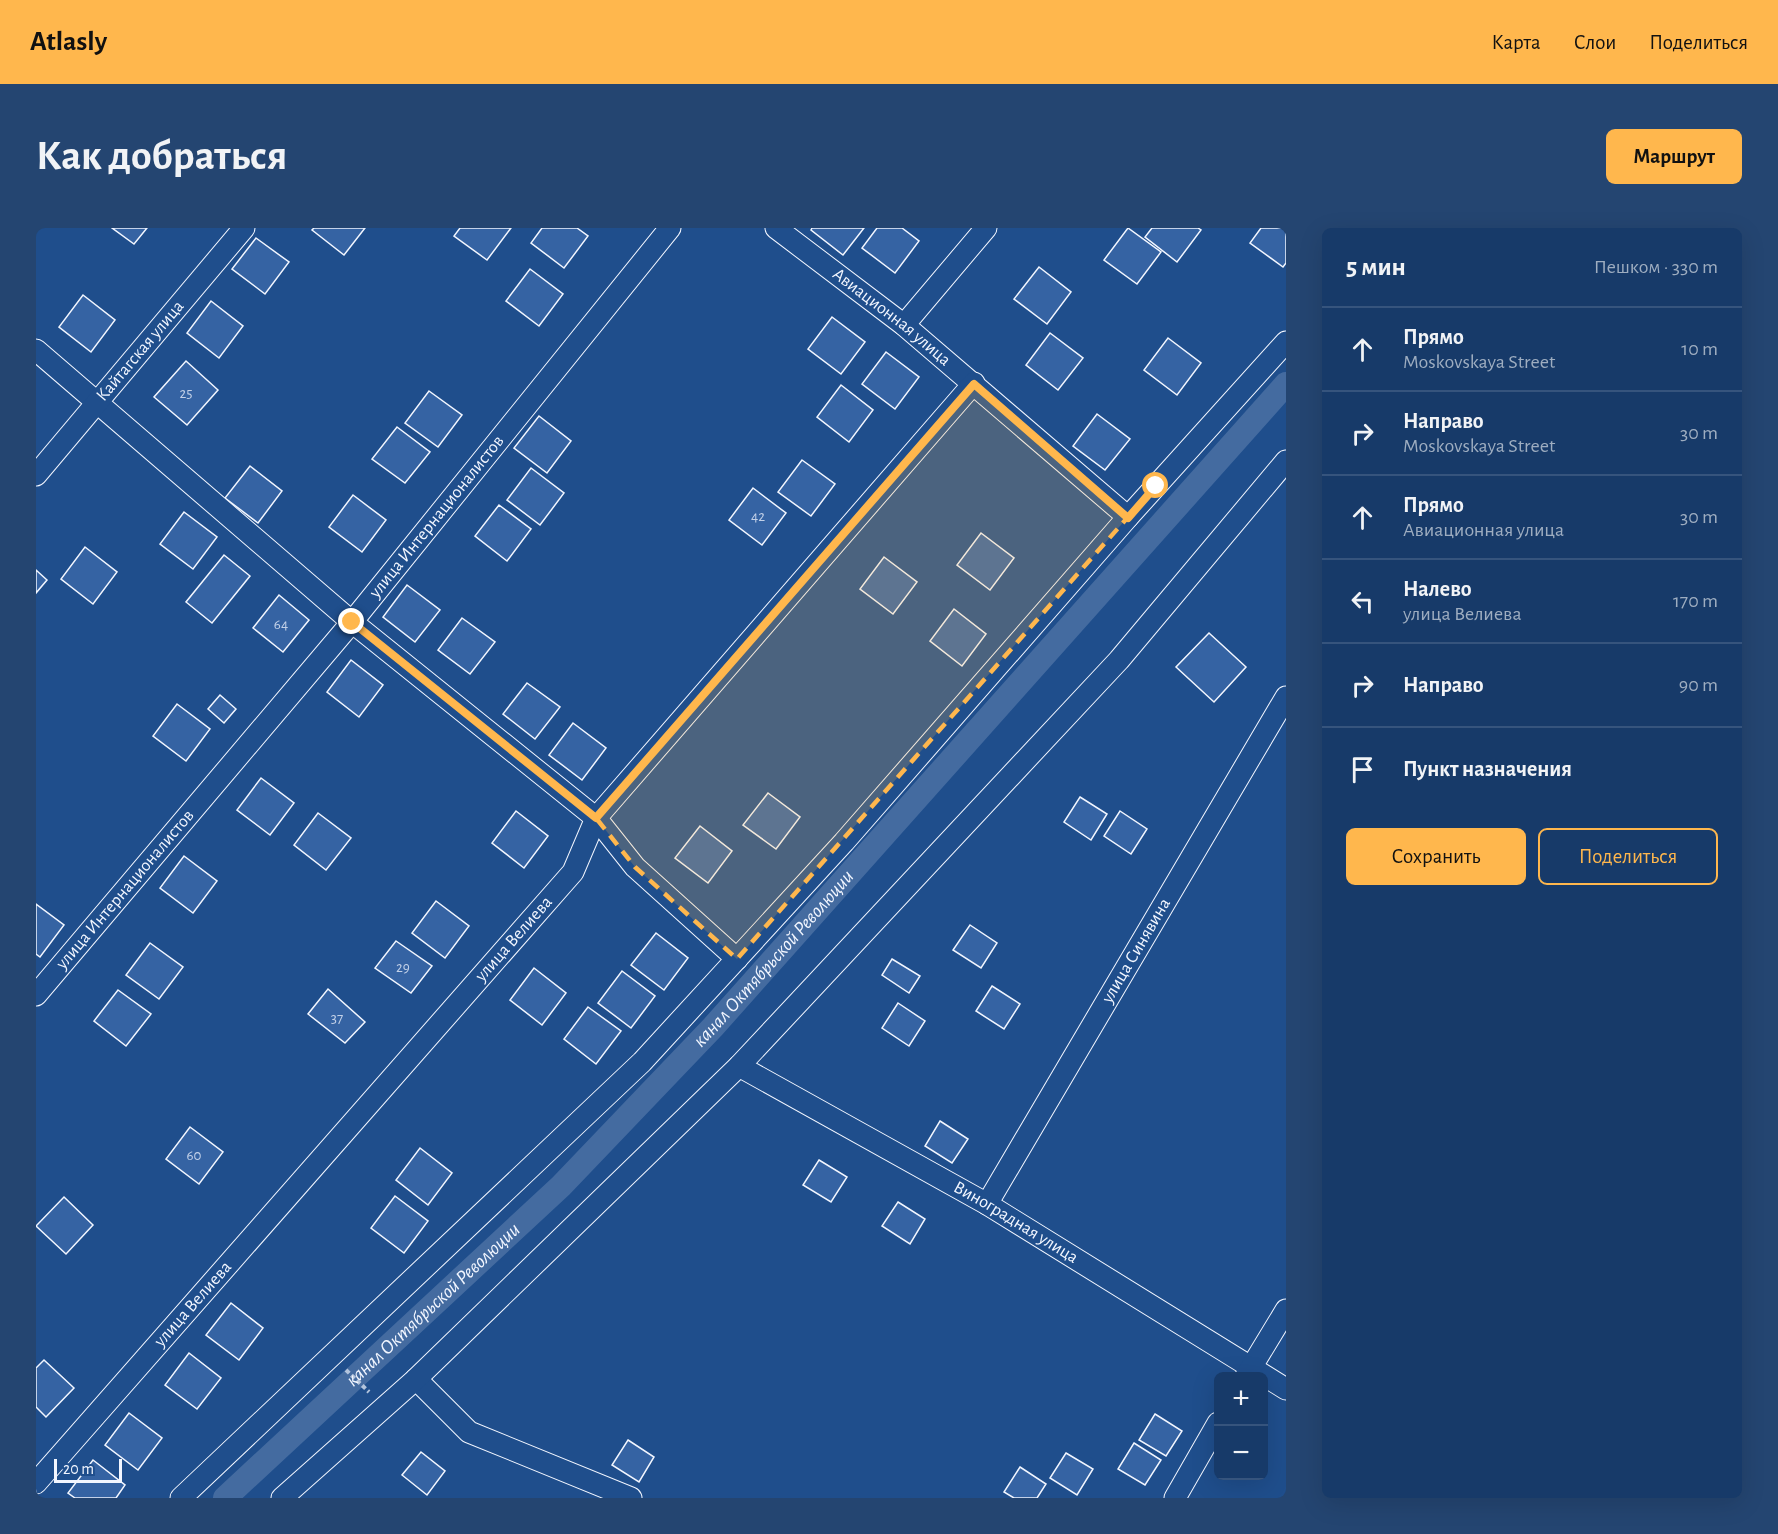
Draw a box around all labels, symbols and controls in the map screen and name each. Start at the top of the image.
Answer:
text: Atlasly [30,28,107,56]
text: Карта [1491,32,1541,53]
text: Слои [1574,32,1616,53]
text: Поделиться [1649,32,1748,53]
button: Маршрут [1606,129,1742,184]
text: Как добраться [36,135,287,177]
text: 5 мин [1346,254,1406,280]
text: Пешком · 330 m [1594,257,1718,277]
street label: Авиационная улица [829,265,954,370]
street label: Кайтагская улица [93,297,188,405]
text: Прямо [1403,326,1464,348]
icon: ahead [1346,333,1379,366]
text: 10 m [1681,339,1718,359]
text: Moskovskaya Street [1403,352,1555,372]
house number: 25 [179,386,193,401]
text: Направо [1403,410,1484,432]
icon: right [1346,417,1379,450]
text: 30 m [1680,423,1718,443]
street label: улица Интернационалистов [366,432,508,602]
text: Moskovskaya Street [1403,436,1555,456]
route start [1142,472,1168,498]
text: Прямо [1403,494,1464,516]
icon: ahead [1346,501,1379,534]
text: 30 m [1680,507,1718,527]
house number: 42 [751,509,765,524]
text: Авиационная улица [1403,520,1564,540]
text: Налево [1403,578,1472,600]
icon: left [1346,585,1379,618]
text: 170 m [1673,591,1718,611]
text: улица Велиева [1403,604,1522,624]
route end [338,608,364,634]
house number: 64 [274,617,288,632]
icon: right [1346,669,1379,702]
text: Направо [1403,674,1484,696]
text: 90 m [1679,675,1718,695]
icon: arrive [1346,753,1379,786]
text: Пункт назначения [1403,758,1572,780]
street label: улица Интернационалистов [52,806,198,974]
button: Сохранить [1346,828,1526,885]
button: Поделиться [1538,828,1718,885]
water label: канал Октябрьской Революции [690,866,858,1051]
street label: улица Велиева [471,893,556,986]
street label: улица Синявина [1098,895,1174,1007]
house number: 29 [396,960,410,975]
house number: 37 [331,1011,343,1026]
house number: 60 [187,1148,202,1163]
street label: Виноградная улица [950,1178,1081,1267]
water label: канал Октябрьской Революции [342,1219,524,1390]
street label: улица Велиева [150,1258,235,1351]
map controls [1214,1372,1268,1480]
button: + [1214,1372,1268,1426]
button: − [1214,1426,1268,1480]
scale bar [54,1456,122,1484]
text: 20 m [63,1461,94,1477]

